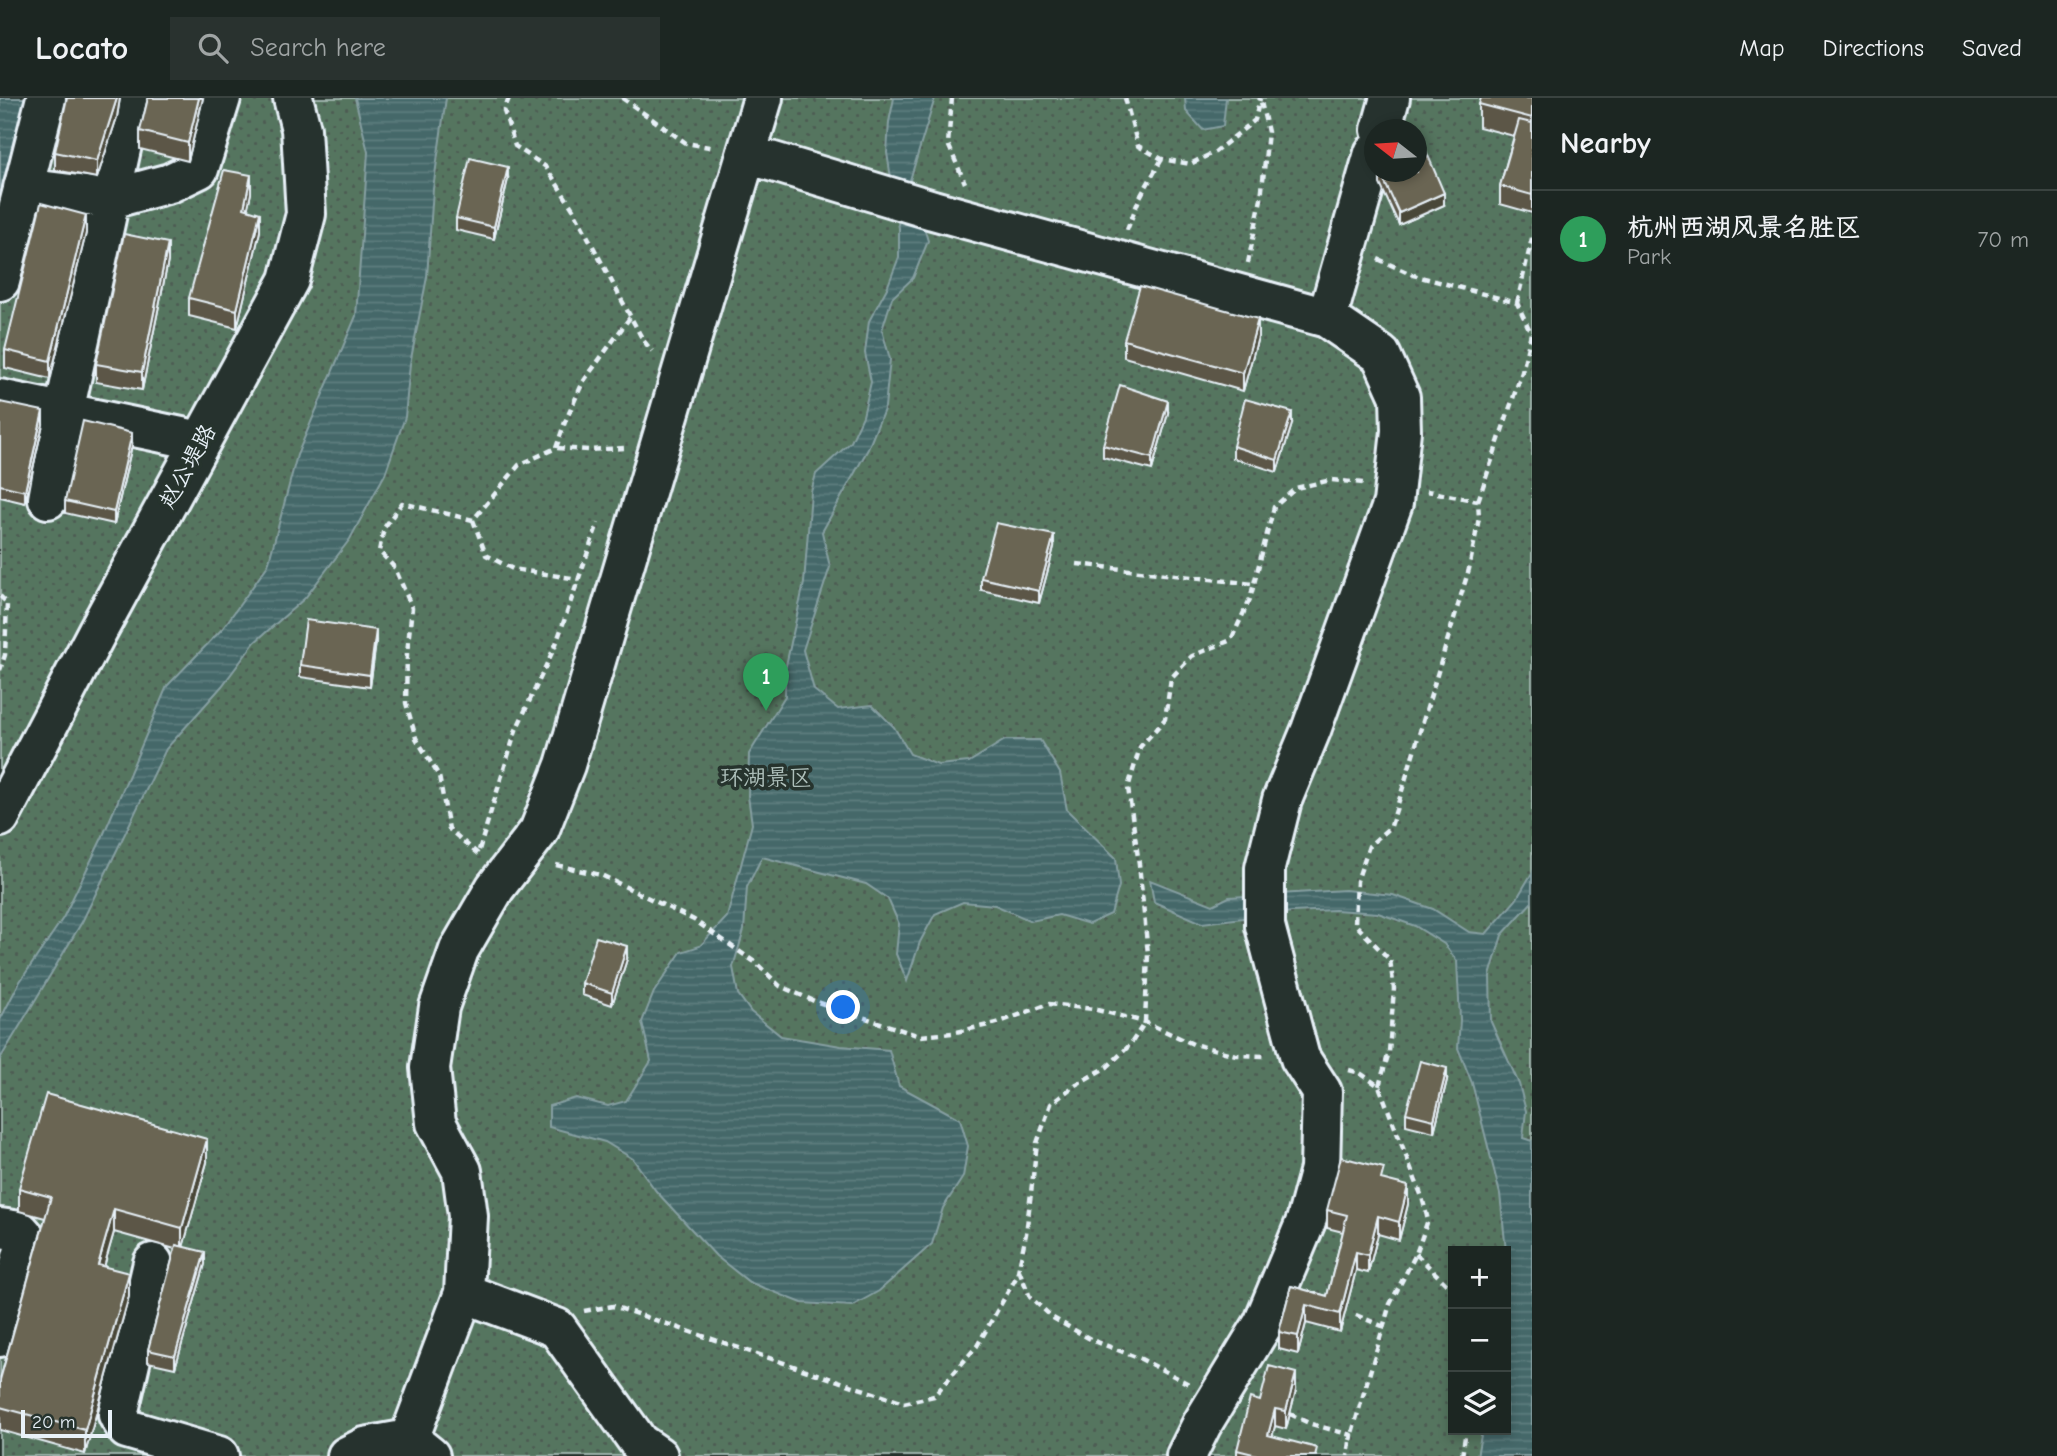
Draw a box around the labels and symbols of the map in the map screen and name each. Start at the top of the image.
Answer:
north arrow [1364,119,1427,182]
street label: 赵公堤路 [153,419,222,513]
pin: 1 [743,653,789,711]
park label: 环湖景区 [720,764,812,791]
your location [826,990,860,1024]
scale bar [21,1407,112,1439]

